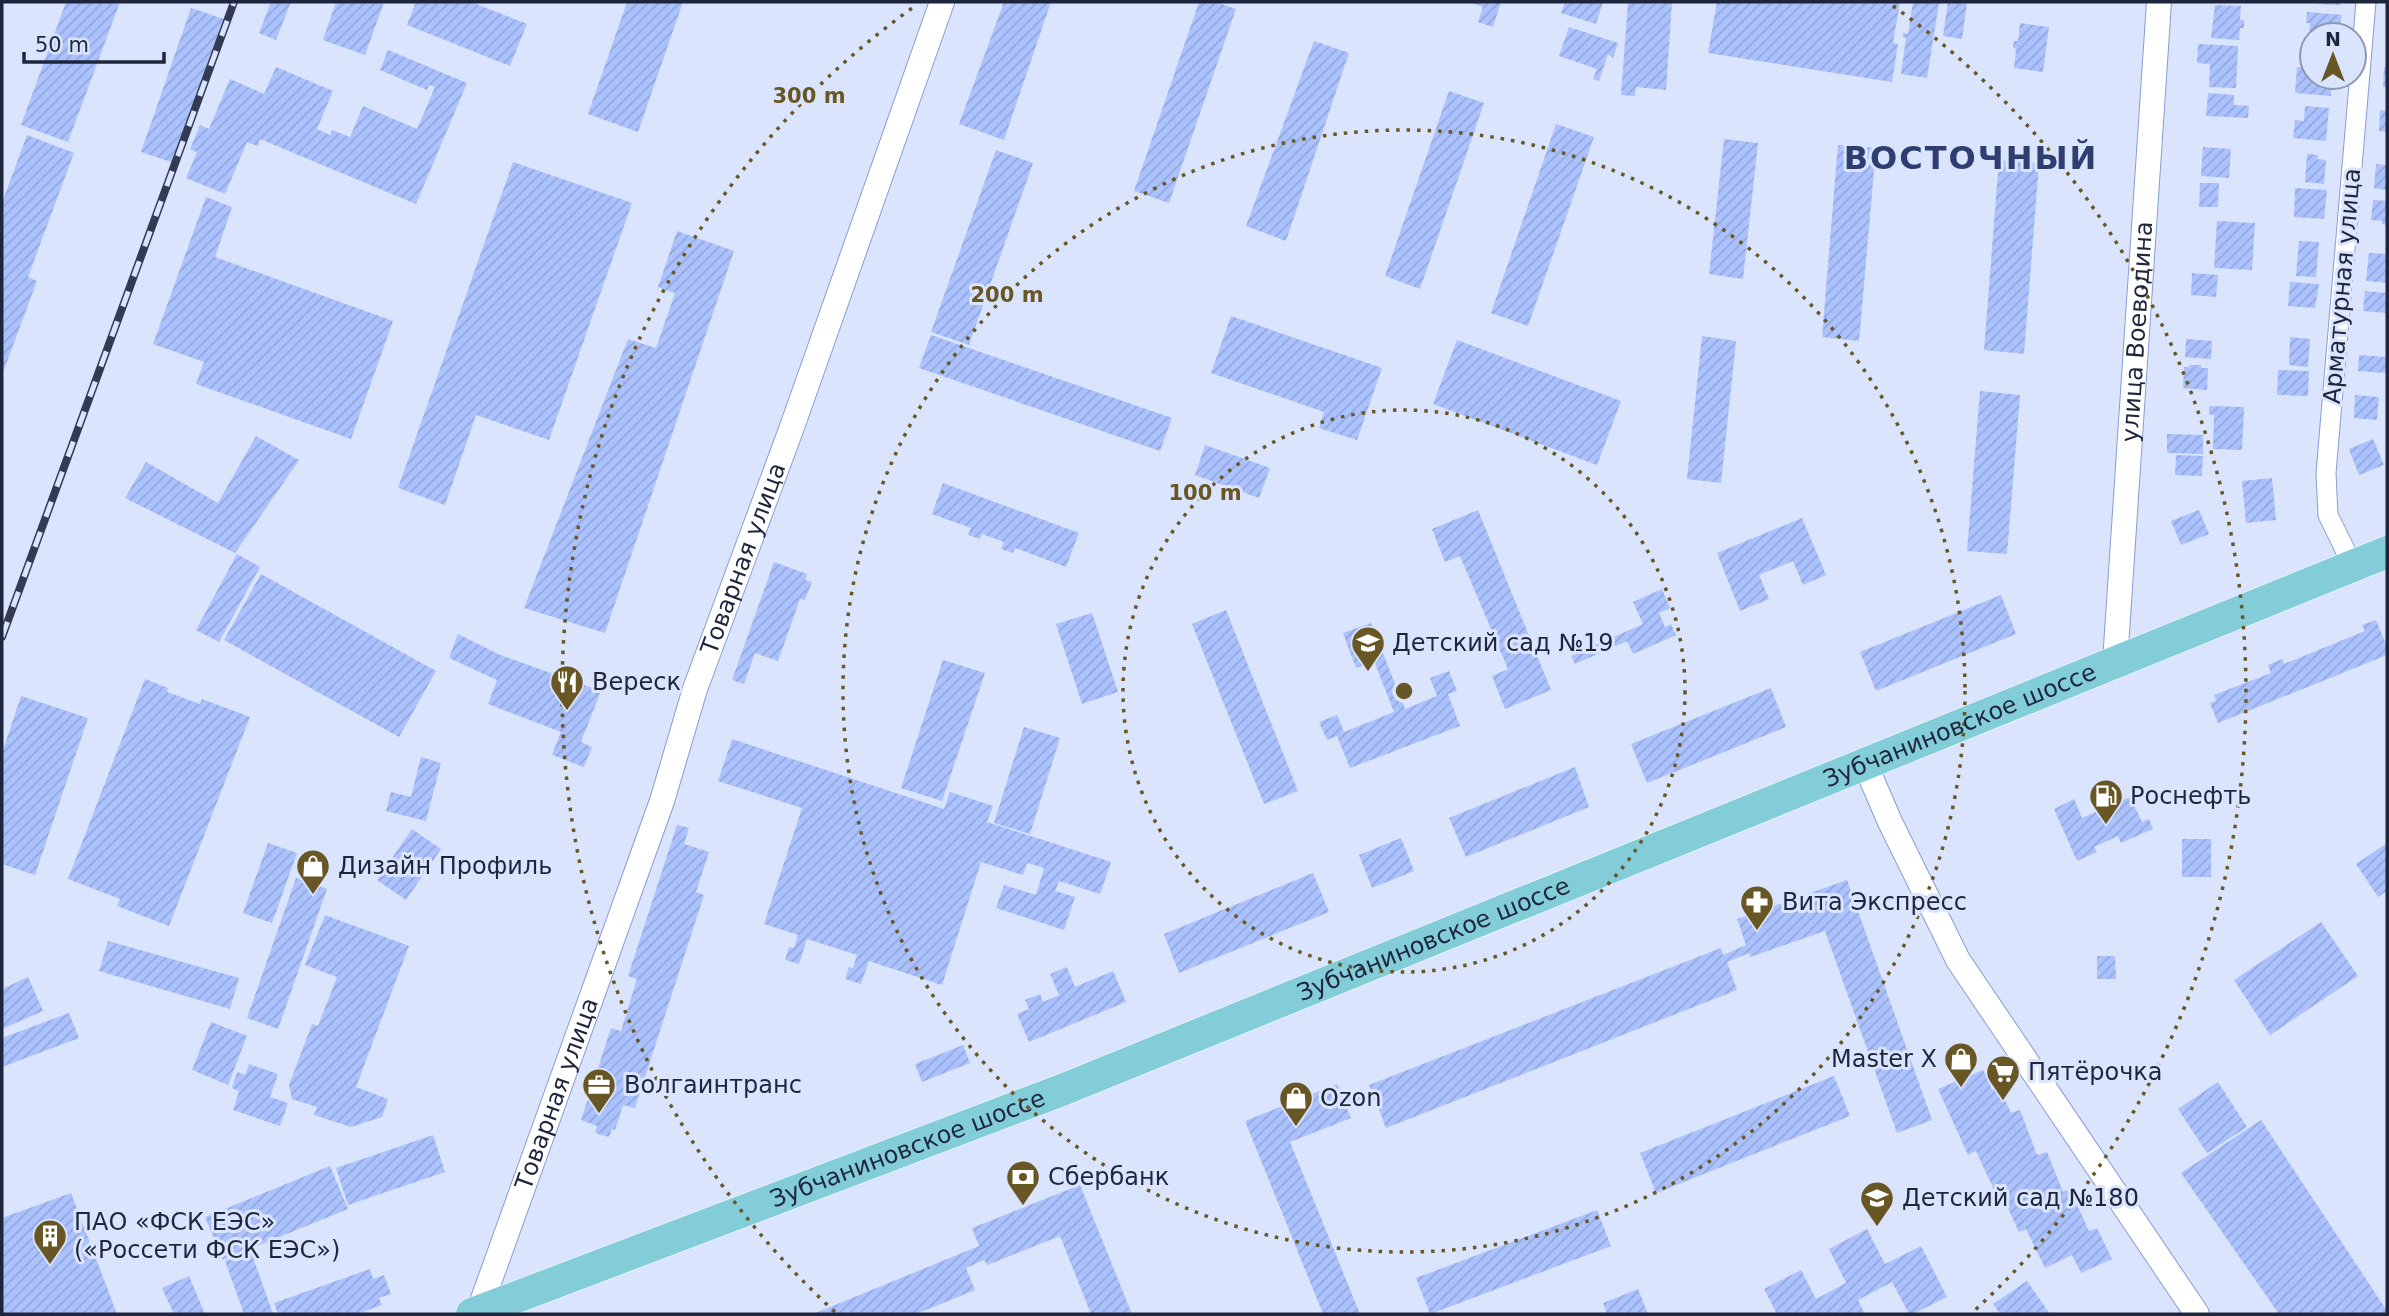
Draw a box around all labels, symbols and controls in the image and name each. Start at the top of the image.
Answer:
scale bar [24,21,164,65]
north arrow [2298,21,2368,91]
text: N [2325,28,2341,50]
text: 50 m [35,33,89,57]
text: 300 m [772,84,846,108]
district label: ВОСТОЧНЫЙ [1844,139,2098,177]
street label: Арматурная улица [2318,167,2366,405]
street label: улица Воеводина [2116,220,2158,443]
text: 200 m [970,283,1044,307]
street label: Товарная улица [695,459,792,659]
text: 100 m [1168,481,1242,505]
school or university icon: Детский сад №19 [1349,624,1387,673]
place label: Детский сад №19 [1392,629,1614,657]
street label: Зубчаниновское шоссе [1819,658,2100,793]
restaurant icon: Вереск [548,663,586,712]
place label: Вереск [592,668,681,696]
centre of rings [1392,679,1416,703]
fuel station icon: Роснефть [2087,777,2125,826]
place label: Роснефть [2130,782,2251,810]
shop icon: Дизайн Профиль [294,847,332,896]
place label: Дизайн Профиль [338,852,552,880]
street label: Зубчаниновское шоссе [1293,871,1574,1007]
pharmacy icon: Вита Экспресс [1738,883,1776,932]
place label: Вита Экспресс [1782,888,1967,916]
street label: Товарная улица [509,994,604,1195]
shop icon: Master X [1942,1040,1980,1089]
place label: Master X [1831,1045,1937,1073]
supermarket icon: Пятёрочка [1984,1053,2022,1102]
place label: Пятёрочка [2028,1058,2163,1086]
office icon: Волгаинтранс [580,1066,618,1115]
place label: Волгаинтранс [624,1071,802,1099]
shop icon: Ozon [1277,1079,1315,1128]
street label: Зубчаниновское шоссе [766,1084,1049,1213]
place label: Ozon [1320,1084,1381,1112]
bank icon: Сбербанк [1004,1158,1042,1207]
place label: Сбербанк [1048,1163,1169,1191]
school or university icon: Детский сад №180 [1858,1179,1896,1228]
place label: Детский сад №180 [1902,1184,2139,1212]
place label: ПАО «ФСК ЕЭС» («Россети ФСК ЕЭС») [74,1208,340,1264]
building icon: ПАО «ФСК ЕЭС» («Россети ФСК ЕЭС») [31,1217,69,1266]

